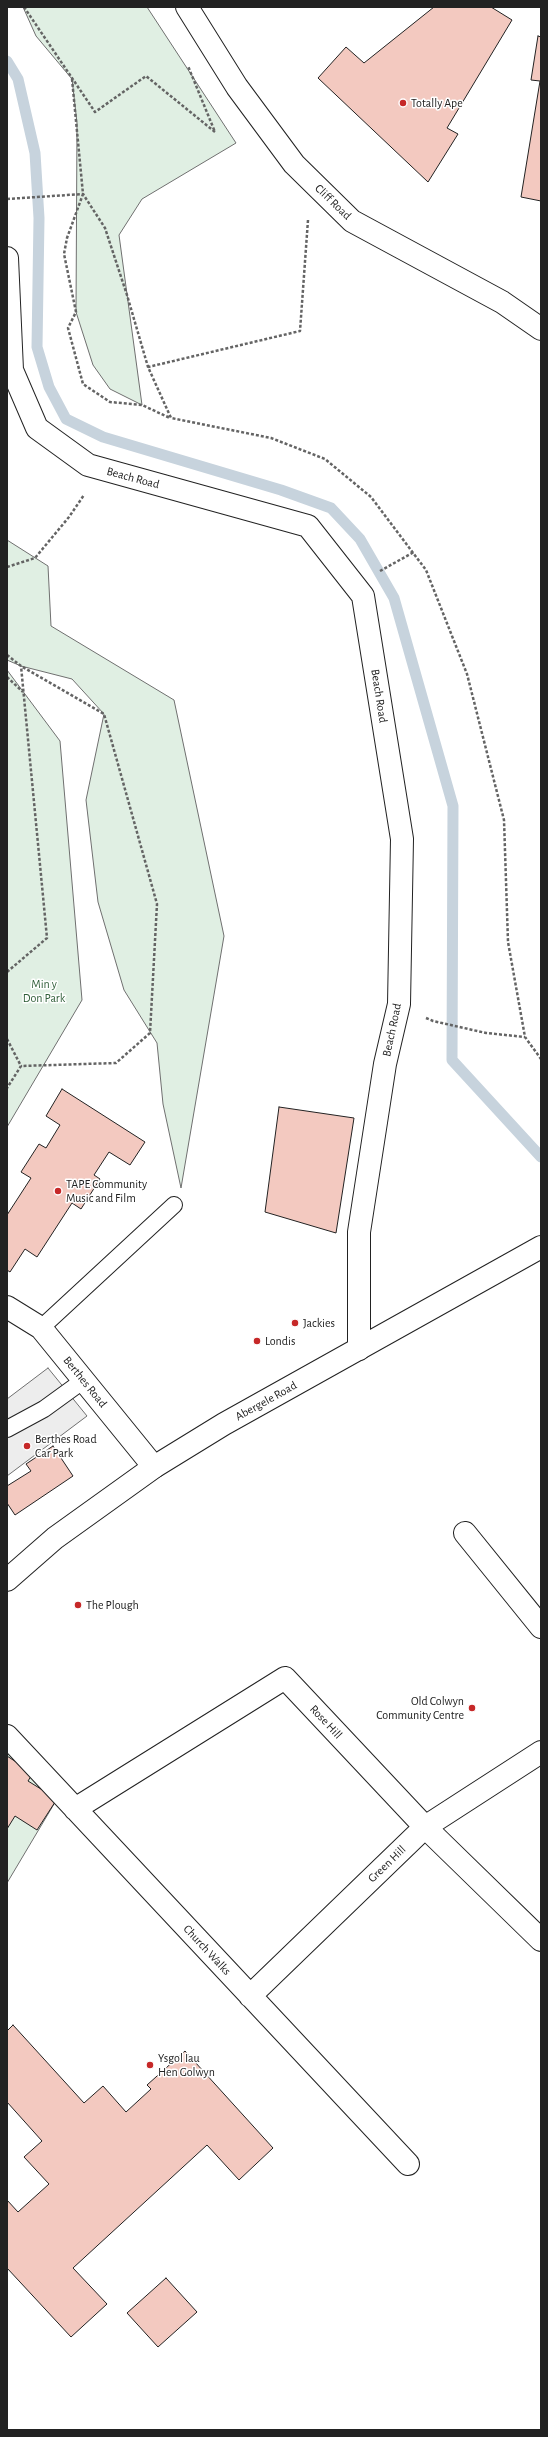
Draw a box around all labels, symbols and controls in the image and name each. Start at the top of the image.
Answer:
place label: Totally Ape [411,96,463,110]
marker: Totally Ape [398,98,408,108]
street label: Cliff Road [312,181,354,223]
street label: Beach Road [105,464,161,492]
street label: Beach Road [368,668,390,724]
park label: Min y Don Park [23,977,65,1005]
street label: Beach Road [379,1002,405,1058]
place label: TAPE Community Music and Film [66,1177,147,1205]
marker: TAPE Community Music and Film [53,1186,63,1196]
place label: Jackies [303,1316,335,1330]
marker: Jackies [290,1318,300,1328]
place label: Londis [265,1334,295,1348]
marker: Londis [252,1336,262,1346]
street label: Berthes Road [60,1354,110,1410]
street label: Abergele Road [233,1378,299,1424]
place label: Berthes Road Car Park [35,1432,97,1460]
marker: Berthes Road Car Park [22,1441,32,1451]
place label: The Plough [86,1598,139,1612]
marker: The Plough [73,1600,83,1610]
place label: Old Colwyn Community Centre [376,1694,464,1722]
street label: Rose Hill [307,1702,345,1742]
marker: Old Colwyn Community Centre [467,1703,477,1713]
street label: Green Hill [365,1842,409,1886]
street label: Church Walks [180,1922,234,1978]
place label: Ysgol Iau Hen Golwyn [158,2051,215,2079]
marker: Ysgol Iau Hen Golwyn [145,2060,155,2070]

